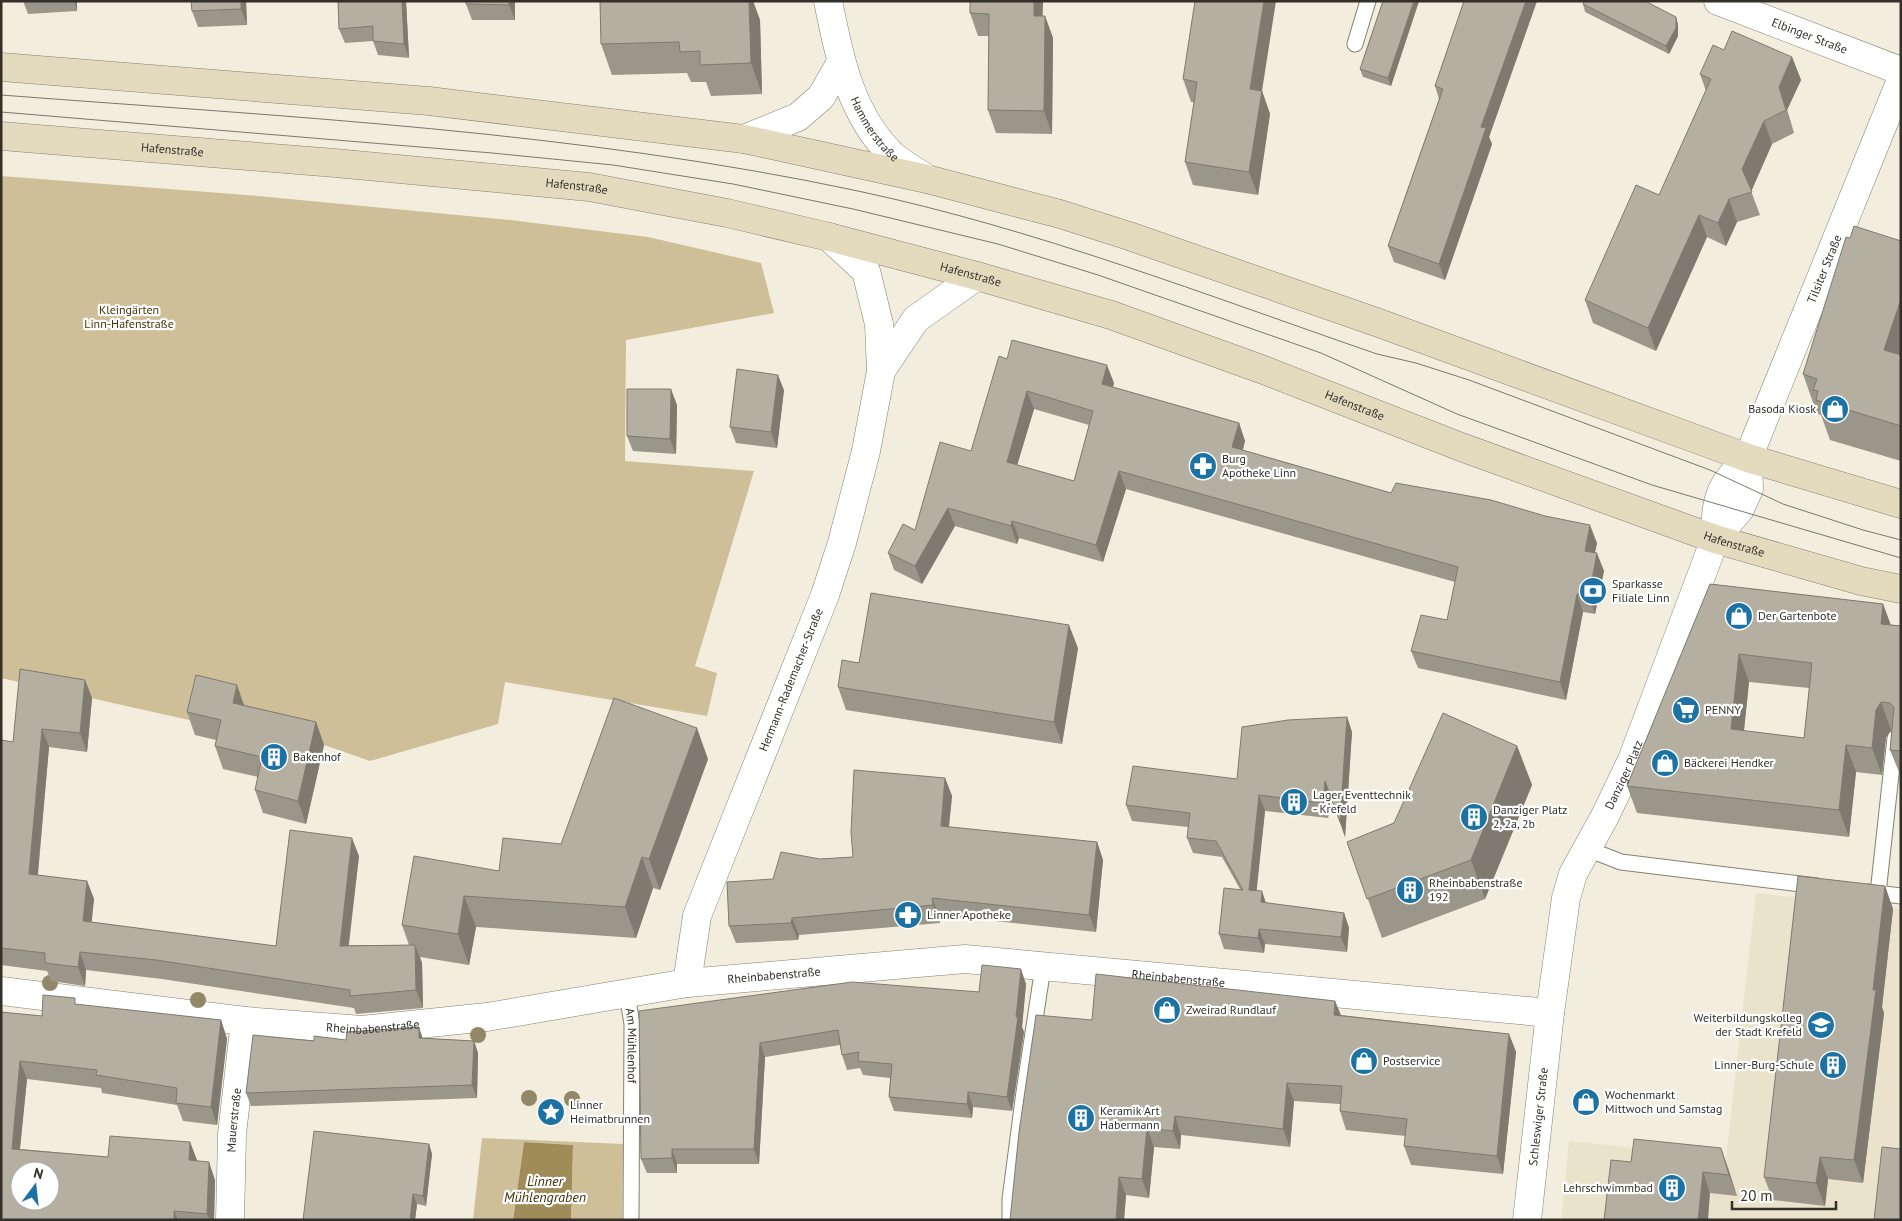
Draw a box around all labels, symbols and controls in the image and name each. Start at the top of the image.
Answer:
street label: Elbinger Straße [1770,14,1850,57]
street label: Hammerstraße [847,94,902,165]
street label: Hafenstraße [141,139,204,159]
street label: Hafenstraße [545,175,609,197]
street label: Tilsiter Straße [1803,232,1845,305]
street label: Hafenstraße [939,259,1003,290]
park label: Kleingärten Linn-Hafenstraße [84,302,174,331]
street label: Hafenstraße [1323,387,1387,423]
shop icon: Basoda Kiosk [1820,394,1850,424]
place label: Basoda Kiosk [1748,401,1816,416]
pharmacy icon: Burg Apotheke Linn [1188,451,1218,481]
place label: Burg Apotheke Linn [1222,451,1296,480]
street label: Hafenstraße [1702,527,1766,560]
bank icon: Sparkasse Filiale Linn [1578,576,1608,606]
place label: Sparkasse Filiale Linn [1612,576,1669,605]
shop icon: Der Gartenbote [1724,601,1754,631]
street label: Hermann-Rademacher-Straße [755,606,826,753]
place label: Der Gartenbote [1758,608,1837,623]
supermarket icon: PENNY [1671,695,1701,725]
place label: PENNY [1705,702,1741,717]
street label: Danziger Platz [1601,738,1646,812]
building icon: Bakenhof [259,742,289,772]
shop icon: Bäckerei Hendker [1650,748,1680,778]
place label: Bakenhof [293,749,342,764]
place label: Bäckerei Hendker [1684,755,1774,770]
building icon: Lager Eventtechnik - Krefeld [1279,787,1309,817]
place label: Lager Eventtechnik - Krefeld [1313,787,1411,816]
building icon: Danziger Platz 2, 2a, 2b [1459,802,1489,832]
place label: Danziger Platz 2, 2a, 2b [1493,802,1567,831]
building icon: Rheinbabenstraße 192 [1395,875,1425,905]
place label: Rheinbabenstraße 192 [1429,875,1523,904]
pharmacy icon: Linner Apotheke [893,900,923,930]
place label: Linner Apotheke [927,907,1011,922]
street label: Rheinbabenstraße [727,963,821,986]
street label: Rheinbabenstraße [1131,966,1226,990]
shop icon: Zweirad Rundlauf [1152,995,1182,1025]
place label: Zweirad Rundlauf [1186,1002,1277,1017]
street label: Am Mühlenhof [622,1007,640,1085]
place label: Weiterbildungskolleg der Stadt Krefeld [1694,1010,1802,1039]
school or university icon: Weiterbildungskolleg der Stadt Krefeld [1806,1010,1836,1040]
street label: Rheinbabenstraße [326,1016,420,1037]
shop icon: Postservice [1349,1046,1379,1076]
building icon: Linner-Burg-Schule [1818,1050,1848,1080]
place label: Postservice [1383,1053,1440,1068]
place label: Linner-Burg-Schule [1714,1057,1814,1072]
street label: Schleswiger Straße [1525,1067,1551,1166]
street label: Mauerstraße [224,1087,244,1152]
shop icon: Wochenmarkt Mittwoch und Samstag [1571,1087,1601,1117]
place label: Wochenmarkt Mittwoch und Samstag [1605,1087,1722,1116]
place icon: Linner Heimatbrunnen [536,1097,566,1127]
place label: Linner Heimatbrunnen [570,1097,650,1126]
building icon: Keramik Art Habermann [1066,1103,1096,1133]
place label: Keramik Art Habermann [1100,1103,1160,1132]
north arrow [10,1161,60,1211]
text: N [32,1164,45,1183]
water label: Linner Mühlengraben [504,1172,586,1206]
building icon: Lehrschwimmbad [1657,1173,1687,1203]
scale bar [1732,1178,1836,1210]
place label: Lehrschwimmbad [1563,1180,1653,1195]
text: 20 m [1740,1186,1773,1205]

